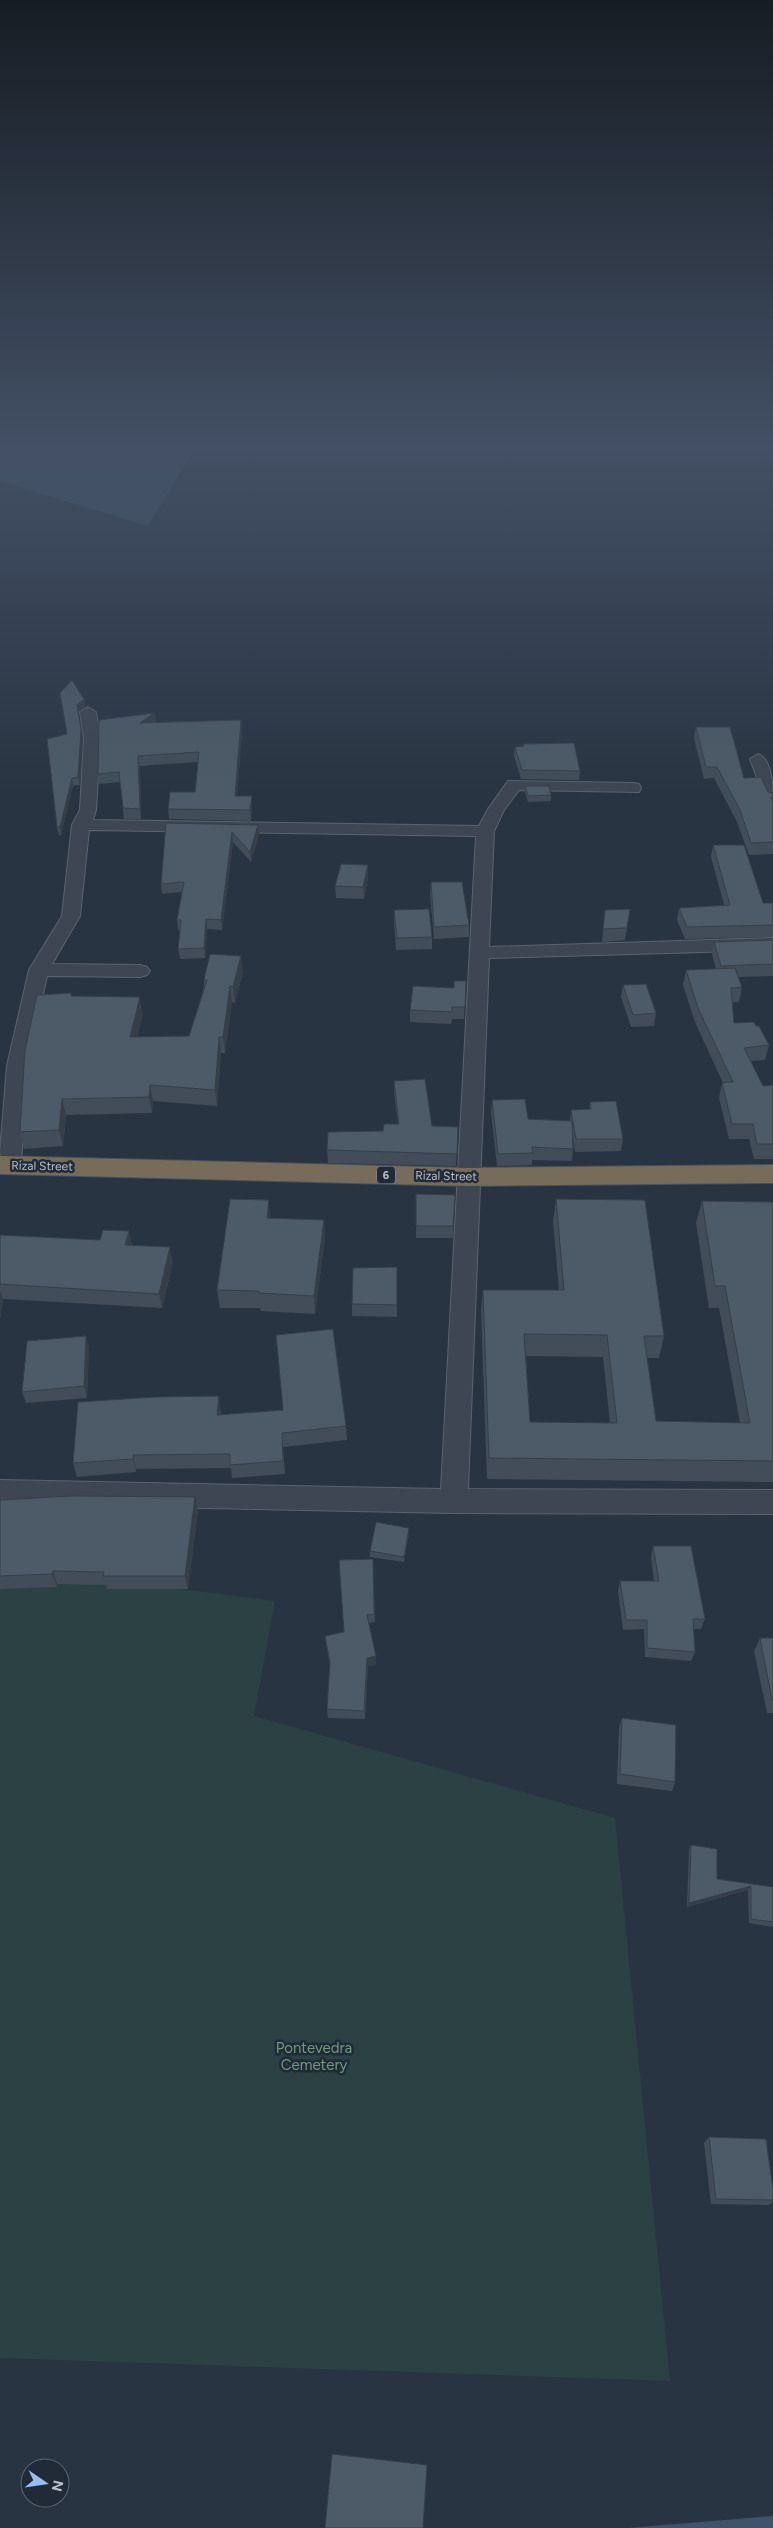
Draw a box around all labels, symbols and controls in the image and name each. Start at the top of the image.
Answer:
street label: Rizal Street [11,1158,73,1174]
road number: 6 [377,1166,395,1184]
street label: Rizal Street [415,1168,477,1184]
park label: Pontevedra Cemetery [276,2039,352,2074]
north arrow [20,2458,70,2508]
text: N [48,2479,67,2493]

